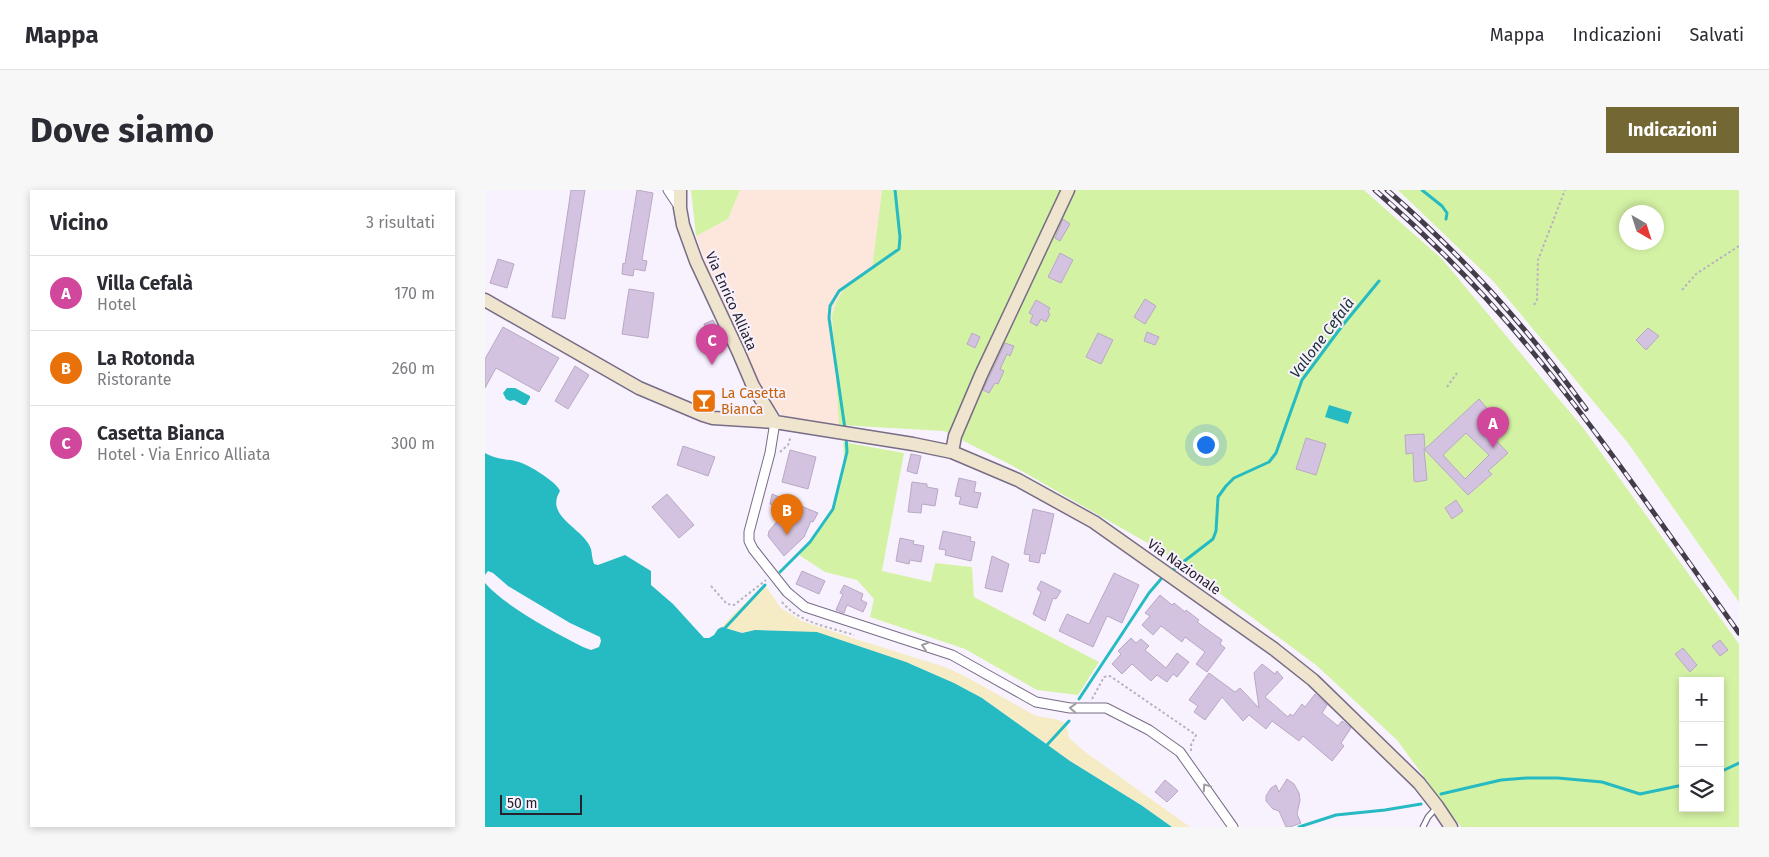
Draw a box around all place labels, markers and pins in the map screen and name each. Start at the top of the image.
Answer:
pin: C [696,324,728,365]
place label: La Casetta Bianca [721,385,786,418]
bar icon: La Casetta Bianca [691,388,717,414]
pin: A [1477,407,1509,448]
pin: B [771,494,803,535]

